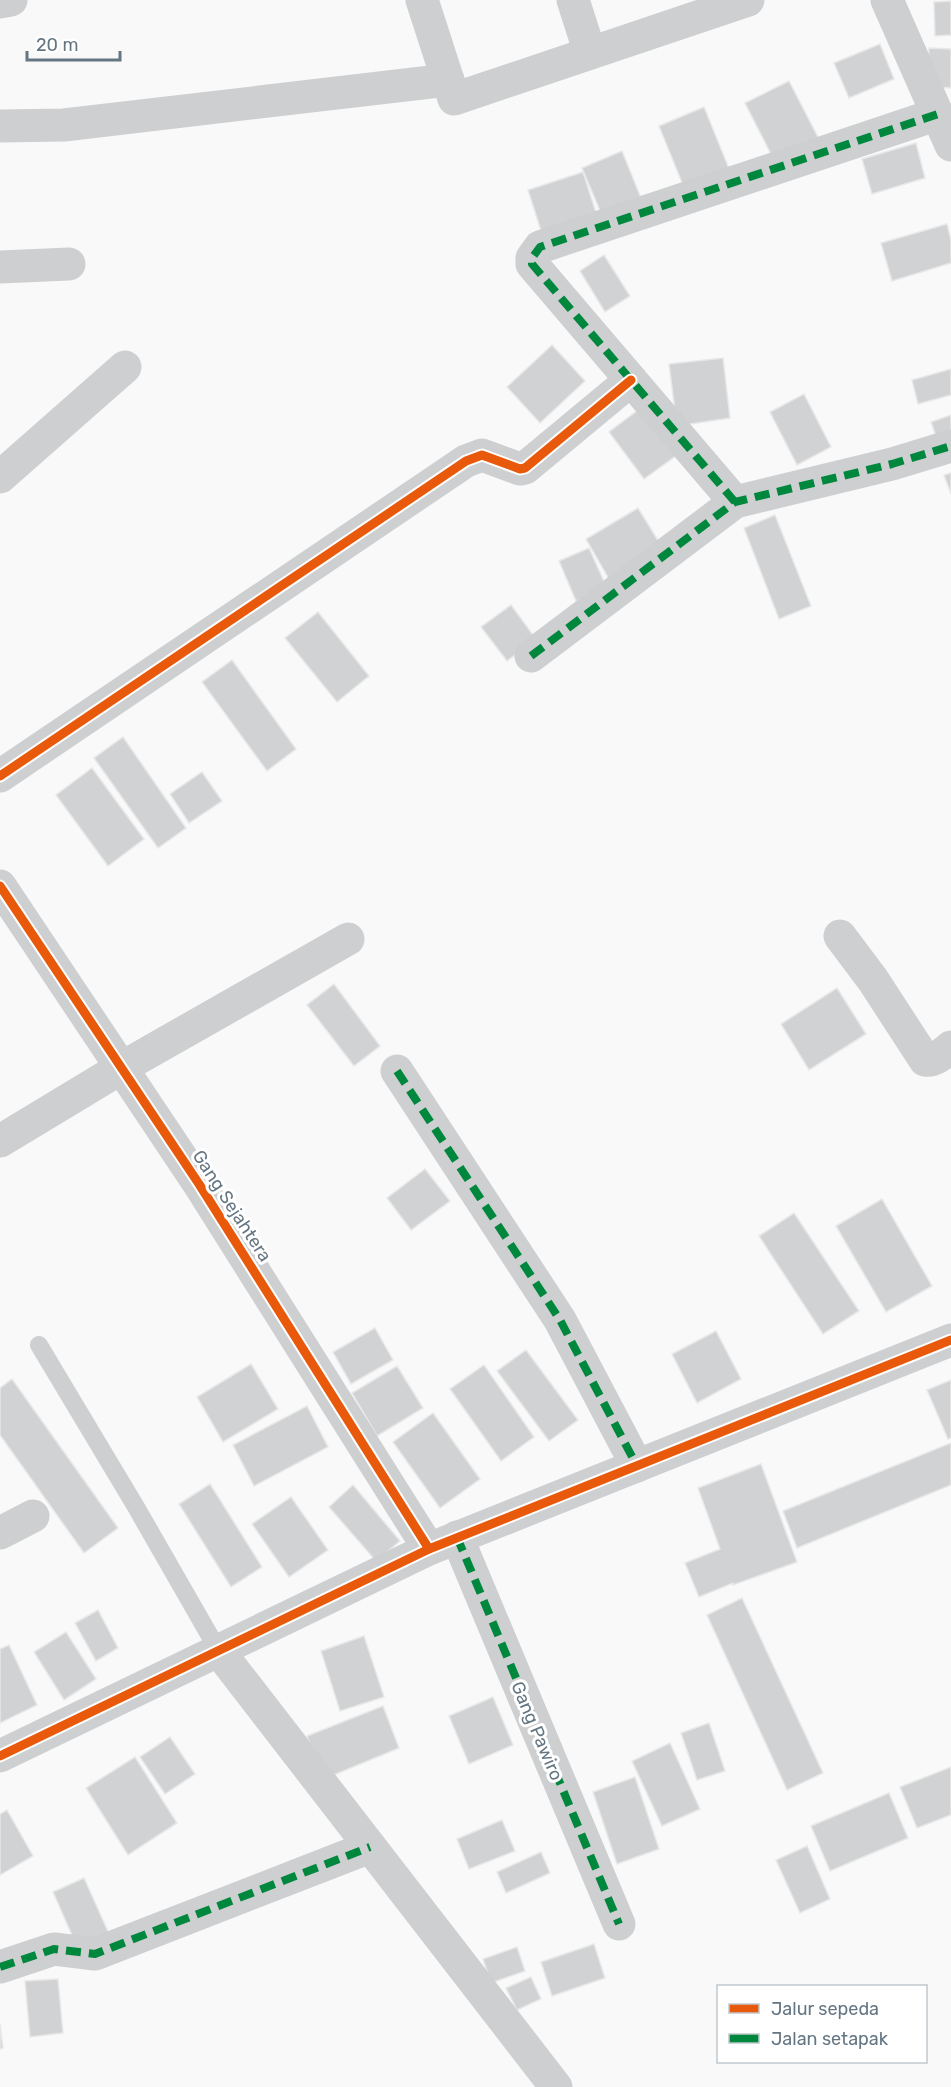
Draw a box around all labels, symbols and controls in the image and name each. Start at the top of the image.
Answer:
scale bar [27,24,120,62]
text: 20 m [36,34,78,56]
street label: Gang Sejahtera [188,1146,276,1266]
street label: Gang Pawiro [506,1678,568,1784]
legend [717,1985,927,2063]
text: Jalur sepeda [771,1998,879,2020]
text: Jalan setapak [771,2028,889,2050]

